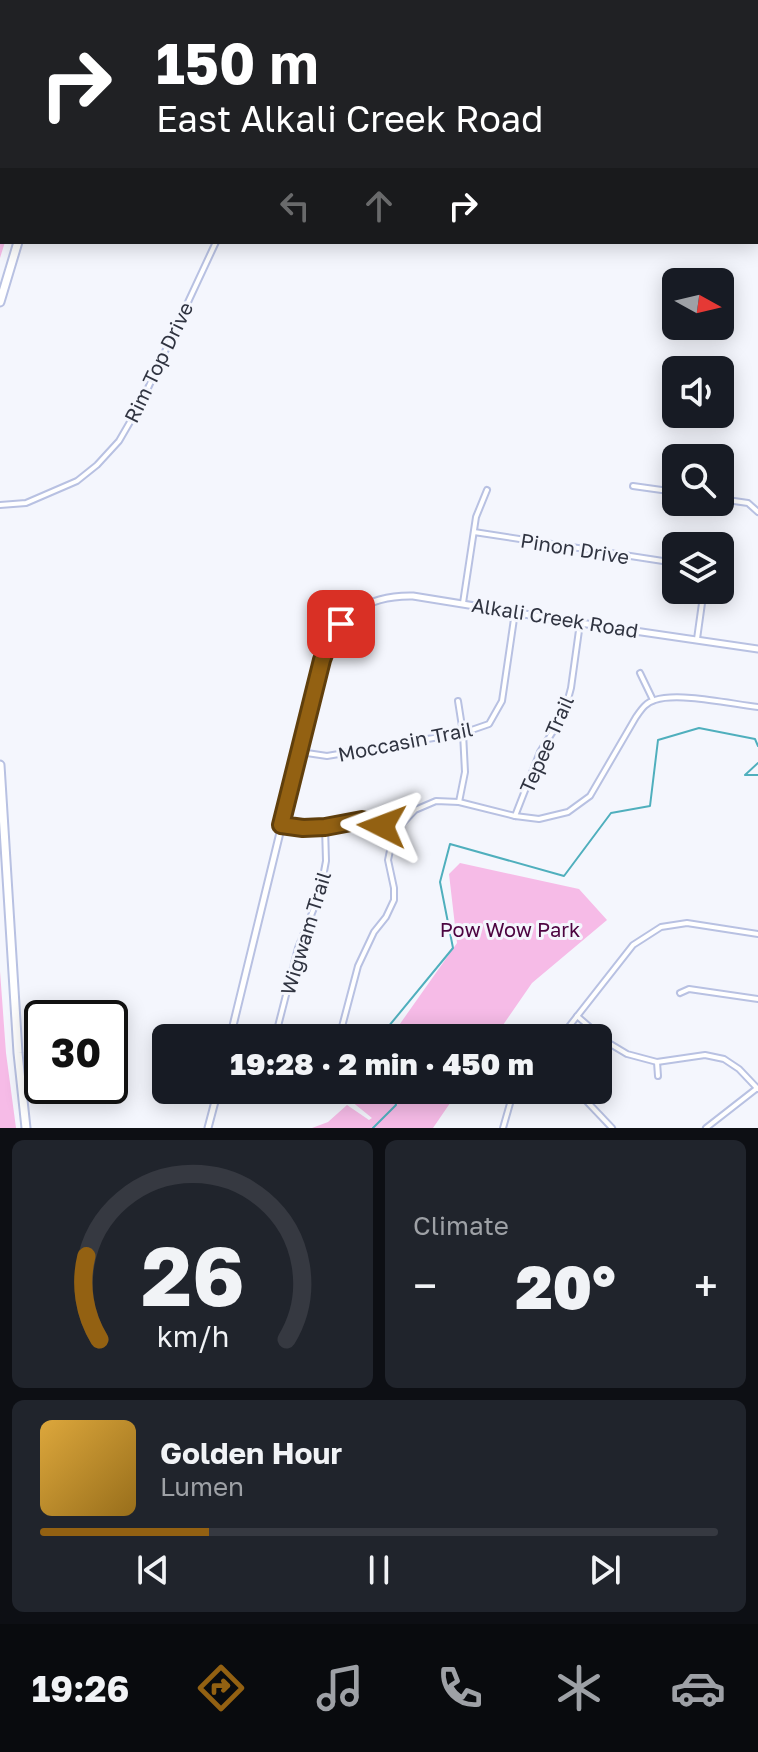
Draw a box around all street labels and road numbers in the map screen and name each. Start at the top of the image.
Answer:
street label: Rim Top Drive [118,298,198,426]
street label: Pinon Drive [519,528,631,568]
street label: Alkali Creek Road [470,592,640,642]
street label: Tepee Trail [514,692,578,796]
street label: Moccasin Trail [336,716,474,766]
street label: Wigwam Trail [275,868,335,998]

